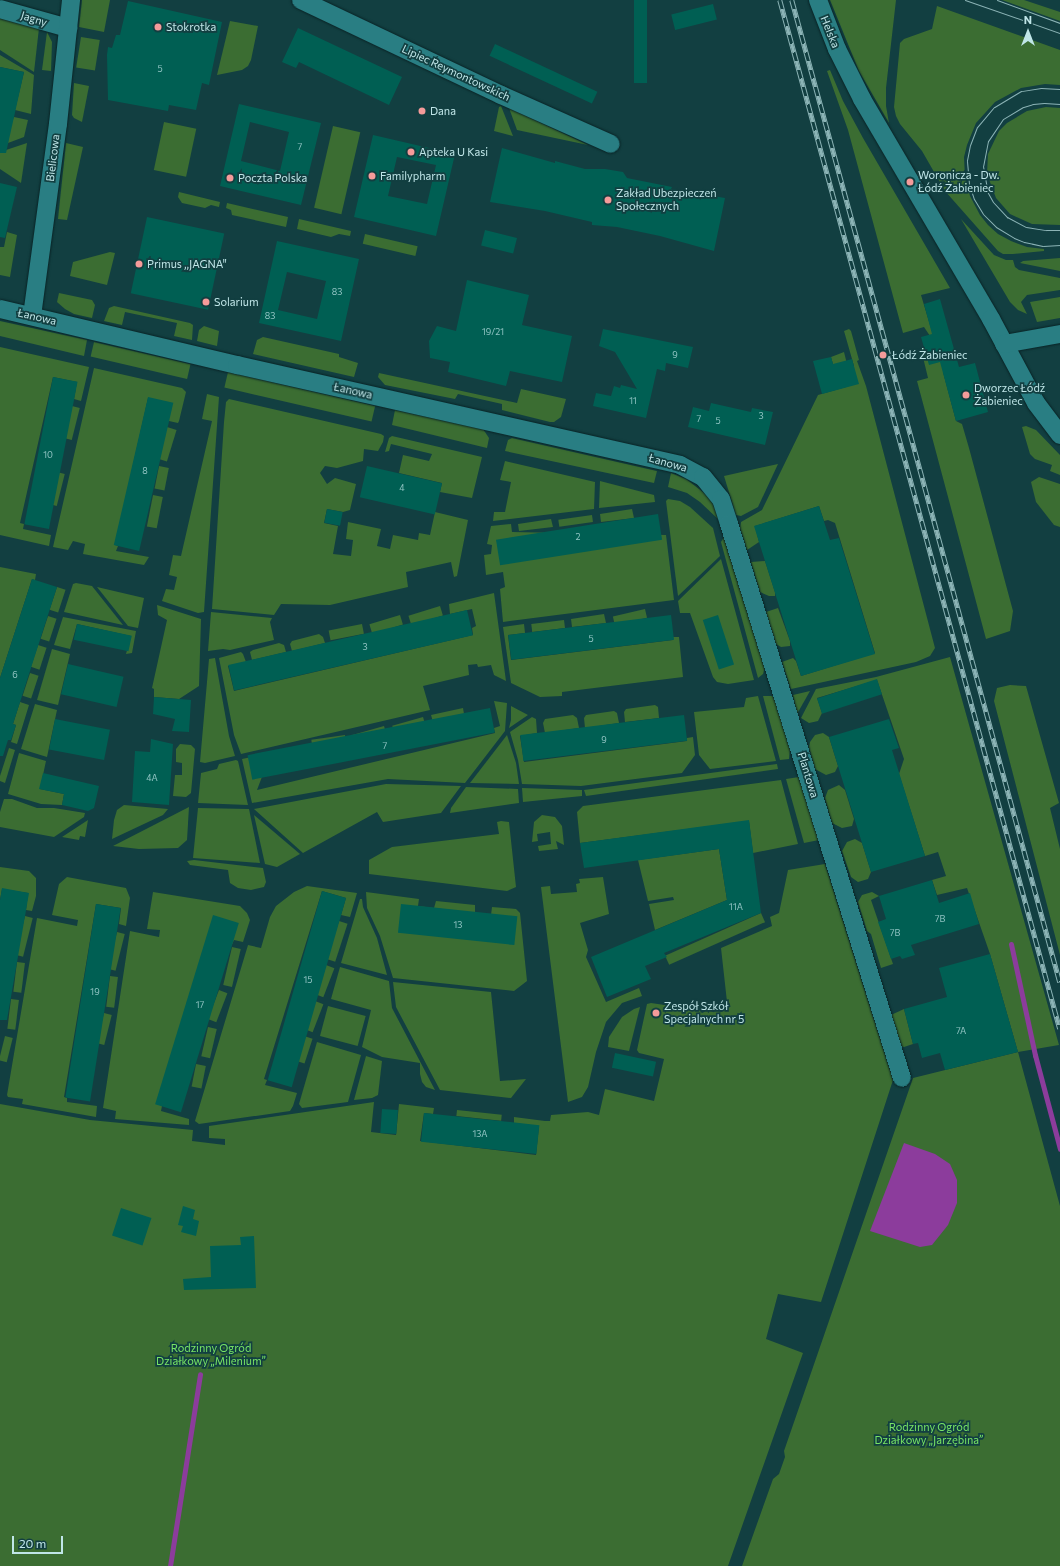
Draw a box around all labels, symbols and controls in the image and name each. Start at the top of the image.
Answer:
street label: Jagny [19,9,49,29]
north arrow [1008,12,1048,52]
text: N [1024,13,1032,26]
street label: Helska [818,14,842,50]
place label: Stokrotka [166,20,216,34]
marker: Stokrotka [153,22,163,32]
street label: Lipiec Reymontowskich [400,42,512,104]
house number: 5 [157,64,163,74]
place label: Dana [430,104,456,118]
marker: Dana [417,106,427,116]
street label: Bielicowa [44,134,62,182]
house number: 7 [298,142,302,152]
place label: Apteka U Kasi [419,145,488,159]
marker: Apteka U Kasi [406,147,416,157]
place label: Familypharm [380,169,445,183]
place label: Woronicza - Dw. Łódź Żabieniec [918,169,999,195]
place label: Poczta Polska [238,171,307,185]
marker: Familypharm [367,171,377,181]
marker: Poczta Polska [225,173,235,183]
marker: Woronicza - Dw. Łódź Żabieniec [905,177,915,187]
place label: Zakład Ubezpieczeń Społecznych [616,187,717,213]
marker: Zakład Ubezpieczeń Społecznych [603,195,613,205]
place label: Primus ,,JAGNA" [147,257,227,271]
marker: Primus ,,JAGNA" [134,259,144,269]
house number: 83 [332,287,342,297]
place label: Solarium [214,295,259,309]
marker: Solarium [201,297,211,307]
street label: Łanowa [16,306,58,328]
house number: 83 [265,311,275,321]
house number: 19/21 [482,327,504,337]
place label: Łódź Żabieniec [892,348,968,362]
marker: Łódź Żabieniec [877,349,889,361]
house number: 9 [672,350,678,360]
street label: Łanowa [332,380,374,402]
place label: Dworzec Łódź Żabieniec [974,382,1045,408]
marker: Dworzec Łódź Żabieniec [961,390,971,400]
house number: 11 [629,396,637,406]
house number: 3 [758,411,764,421]
house number: 7 [697,414,701,424]
house number: 5 [715,416,721,426]
house number: 10 [43,450,53,460]
street label: Łanowa [647,451,689,475]
house number: 8 [142,466,148,476]
house number: 4 [399,483,405,493]
house number: 2 [576,532,580,542]
house number: 5 [588,634,594,644]
house number: 3 [362,642,368,652]
house number: 6 [12,670,18,680]
house number: 9 [601,735,607,745]
house number: 7 [383,741,387,751]
street label: Plantowa [795,751,821,799]
house number: 4A [146,773,158,783]
house number: 11A [729,902,743,912]
house number: 7B [935,914,945,924]
house number: 13 [454,920,462,930]
house number: 7B [890,928,900,938]
house number: 15 [303,975,313,985]
house number: 19 [90,987,100,997]
house number: 17 [196,1000,204,1010]
place label: Zespół Szkół Specjalnych nr 5 [664,1000,744,1026]
marker: Zespół Szkół Specjalnych nr 5 [651,1008,661,1018]
house number: 7A [956,1026,966,1036]
house number: 13A [473,1129,487,1139]
park label: Rodzinny Ogród Działkowy „Milenium” [156,1342,266,1368]
park label: Rodzinny Ogród Działkowy „Jarzębina” [874,1421,984,1447]
scale bar [14,1528,65,1554]
text: 20 m [19,1536,46,1550]

